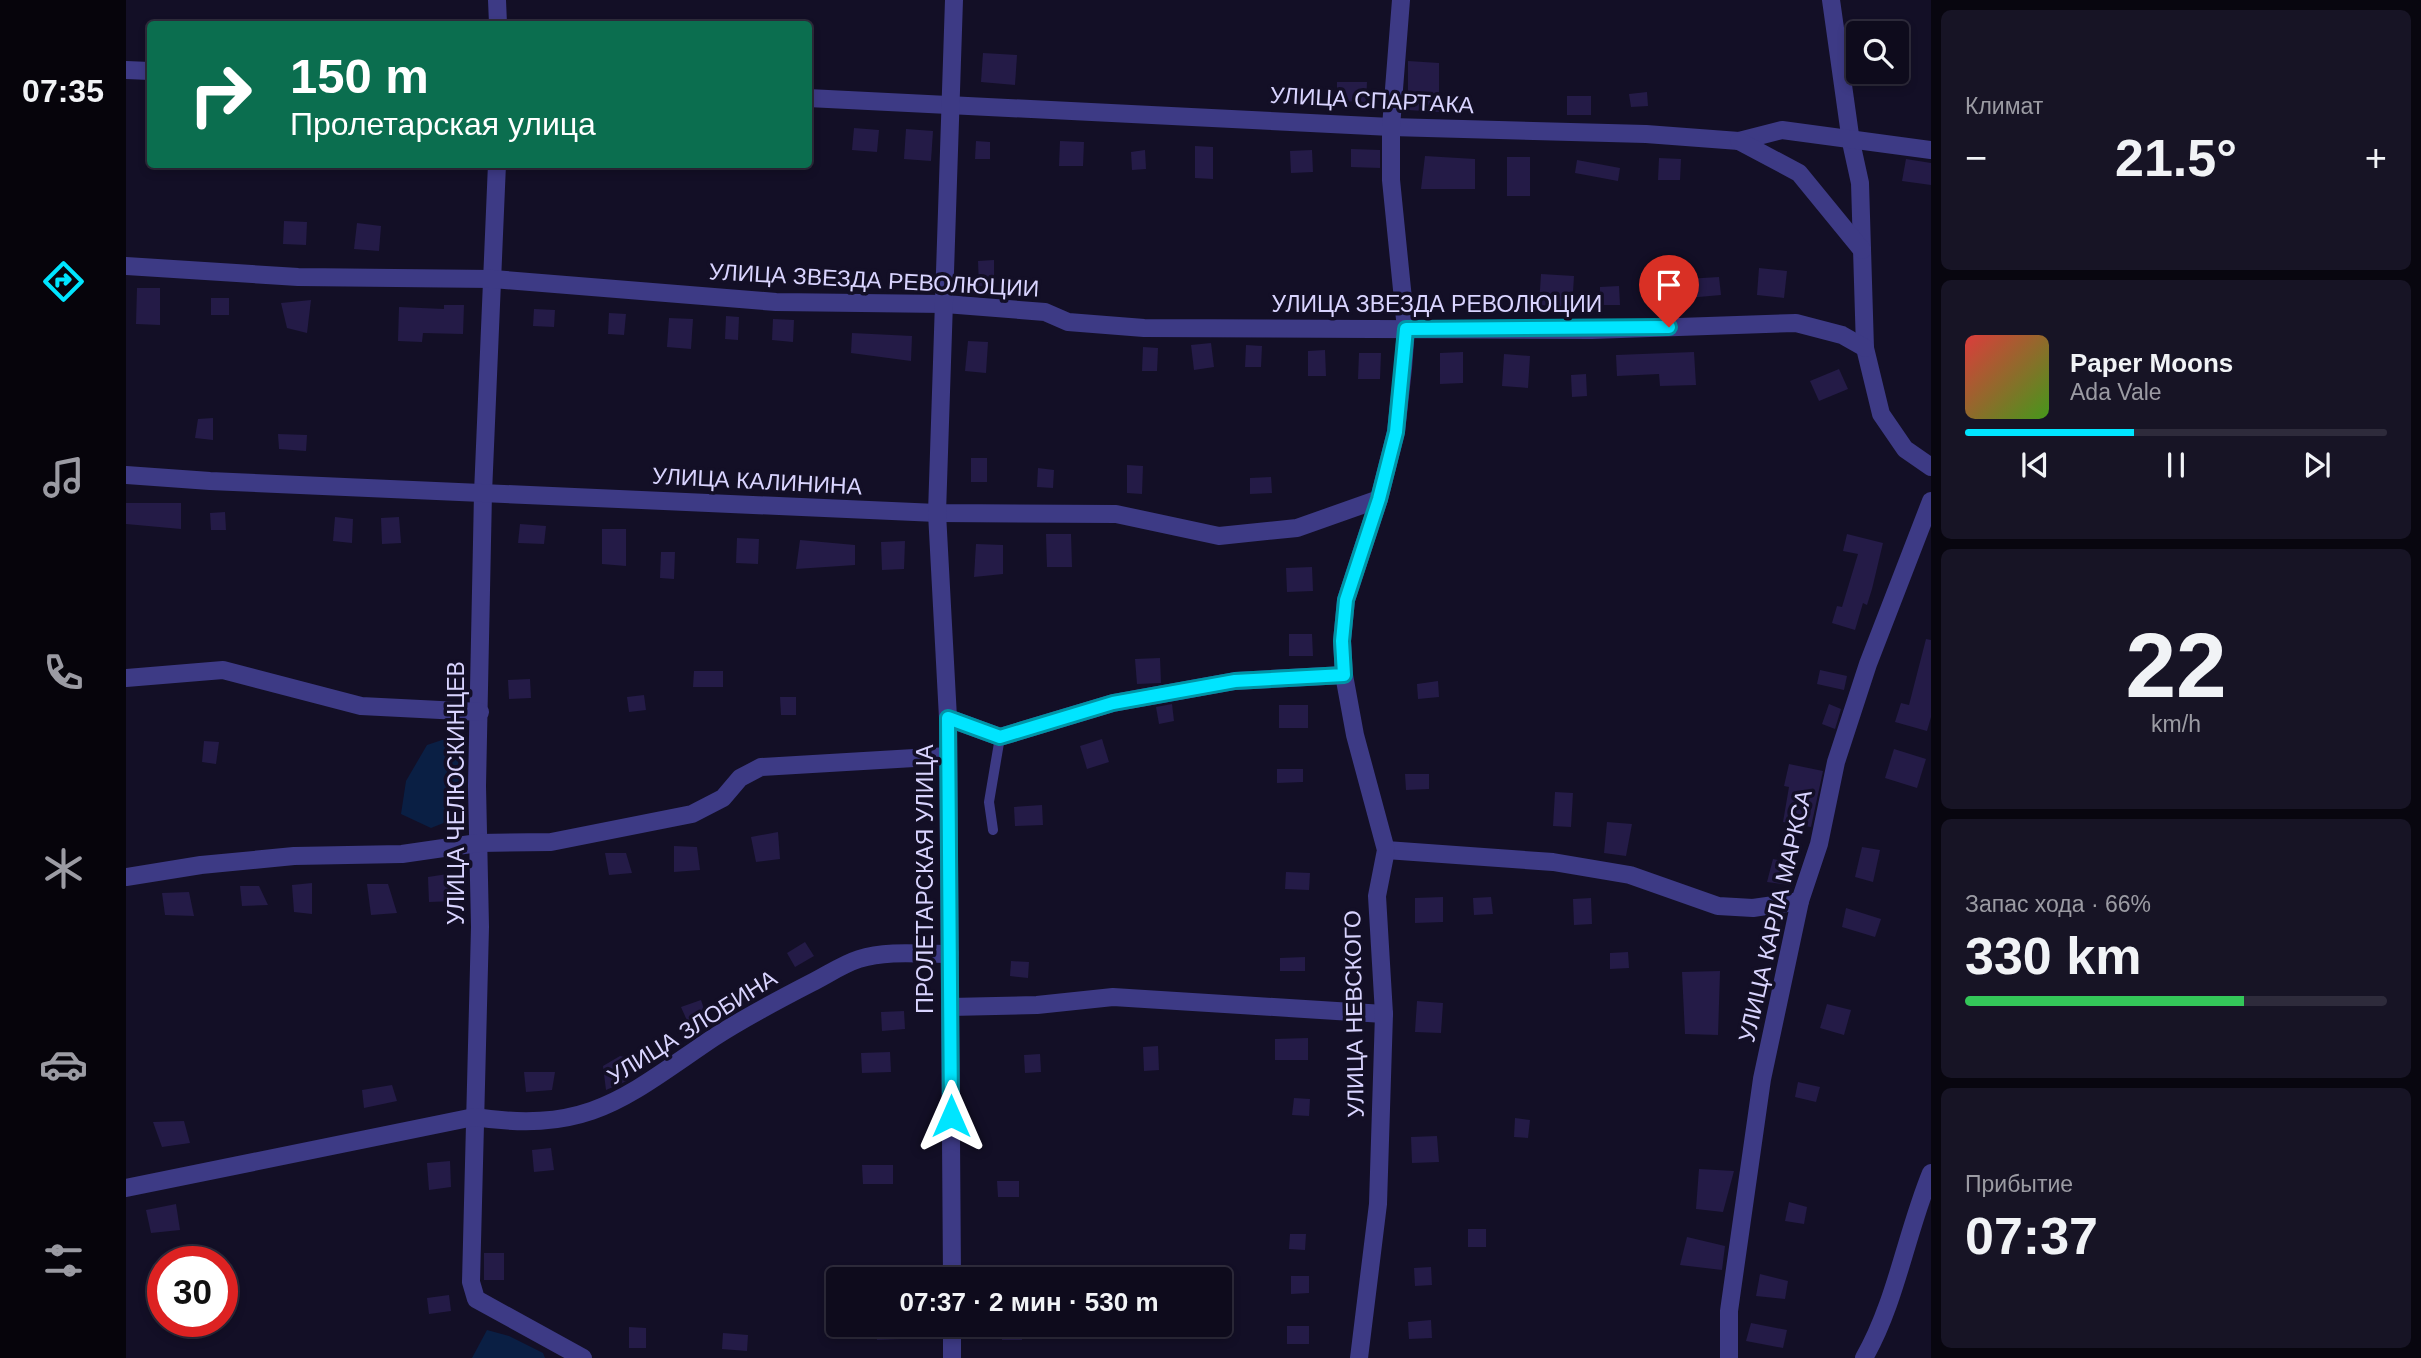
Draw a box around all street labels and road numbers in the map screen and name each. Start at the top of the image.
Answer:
street label: УЛИЦА СПАРТАКА [1269,82,1475,118]
street label: УЛИЦА ЗВЕЗДА РЕВОЛЮЦИИ [708,258,1040,302]
street label: УЛИЦА ЗВЕЗДА РЕВОЛЮЦИИ [1272,291,1602,317]
street label: УЛИЦА КАЛИНИНА [651,463,863,500]
street label: УЛИЦА ЧЕЛЮСКИНЦЕВ [443,661,469,925]
street label: ПРОЛЕТАРСКАЯ УЛИЦА [912,744,938,1014]
street label: УЛИЦА КАРЛА МАРКСА [1733,787,1817,1045]
street label: УЛИЦА НЕВСКОГО [1339,910,1369,1118]
street label: УЛИЦА ЗЛОБИНА [603,964,782,1090]

